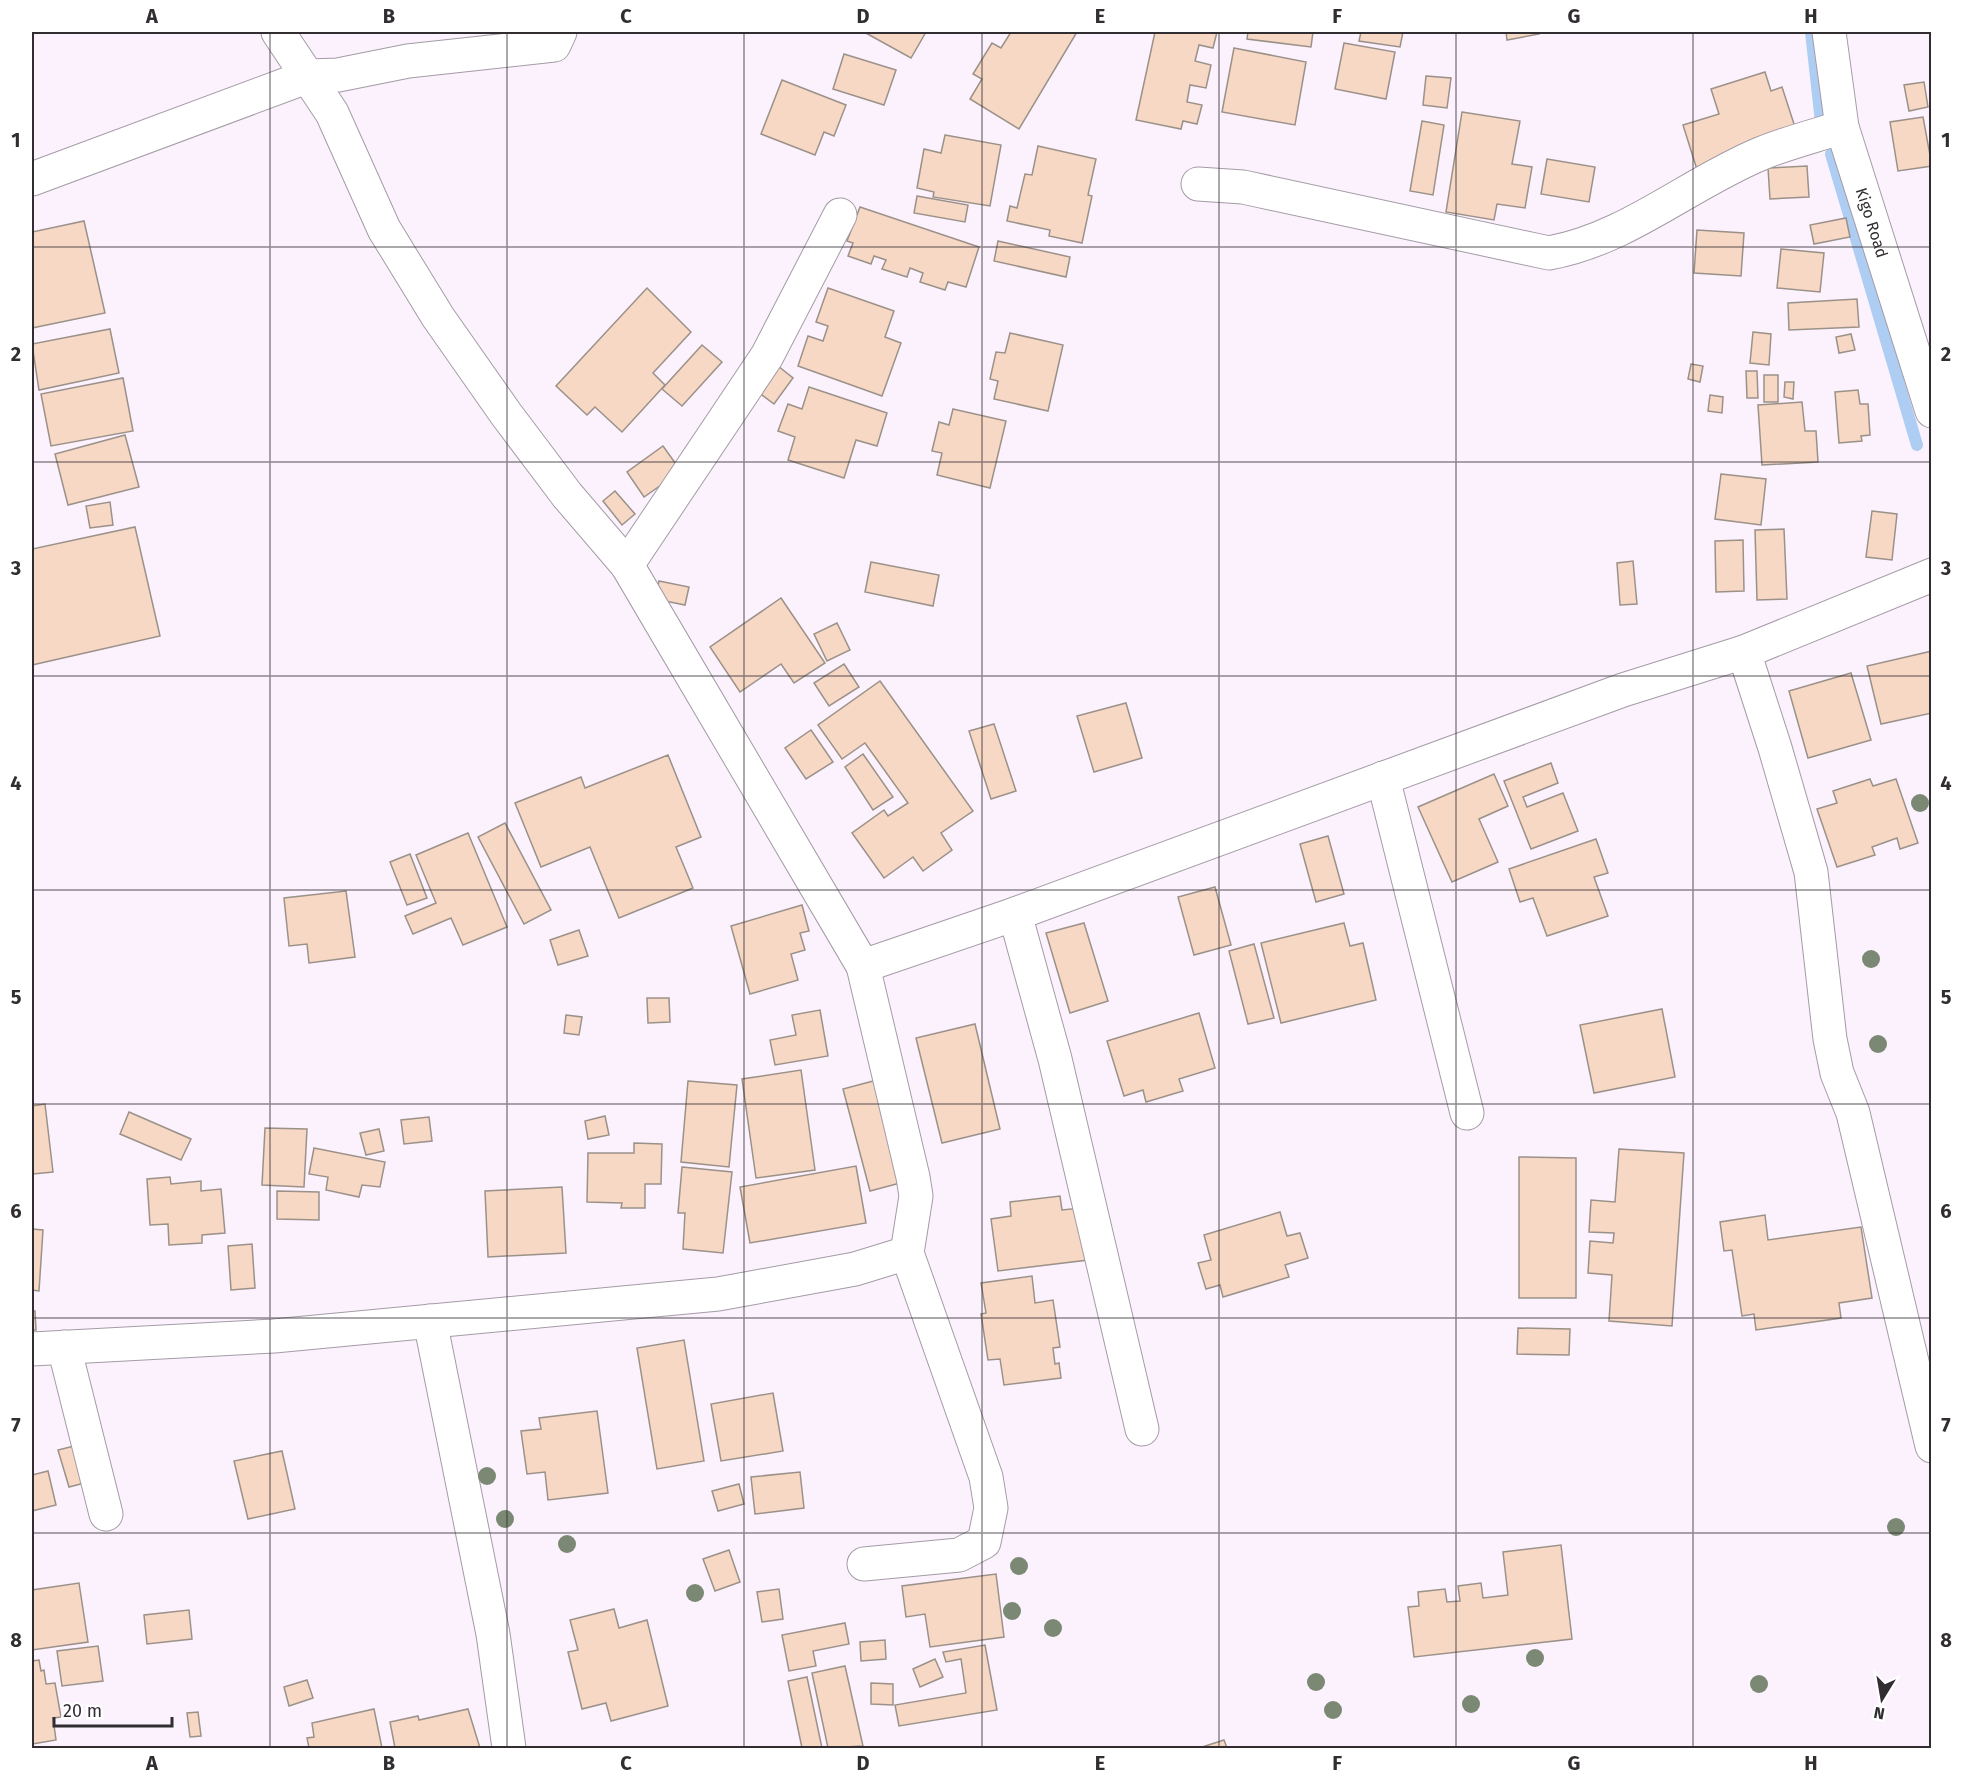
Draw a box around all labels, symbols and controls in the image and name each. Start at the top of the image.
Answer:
text: A [145,4,159,28]
text: B [383,4,395,28]
text: C [620,4,632,28]
text: D [856,4,870,28]
text: E [1095,4,1105,28]
text: F [1332,4,1342,28]
text: G [1568,4,1580,28]
text: H [1804,4,1818,28]
text: 1 [11,128,21,152]
text: 1 [1941,128,1951,152]
street label: Kigo Road [1852,185,1892,260]
text: 2 [11,342,21,366]
text: 2 [1941,342,1951,366]
text: 3 [10,556,21,580]
text: 3 [1940,556,1951,580]
text: 4 [10,771,22,795]
text: 4 [1940,771,1952,795]
text: 5 [11,985,22,1009]
text: 5 [1941,985,1952,1009]
text: 6 [10,1199,22,1223]
text: 6 [1940,1199,1952,1223]
text: 7 [11,1413,21,1437]
text: 7 [1941,1413,1951,1437]
text: 8 [10,1628,22,1652]
text: 8 [1940,1628,1952,1652]
north arrow [1852,1669,1912,1729]
scale bar [54,1690,172,1728]
text: 20 m [63,1700,102,1722]
text: N [1872,1703,1886,1724]
text: A [145,1751,159,1775]
text: B [383,1751,395,1775]
text: C [620,1751,632,1775]
text: D [856,1751,870,1775]
text: E [1095,1751,1105,1775]
text: F [1332,1751,1342,1775]
text: G [1568,1751,1580,1775]
text: H [1804,1751,1818,1775]

